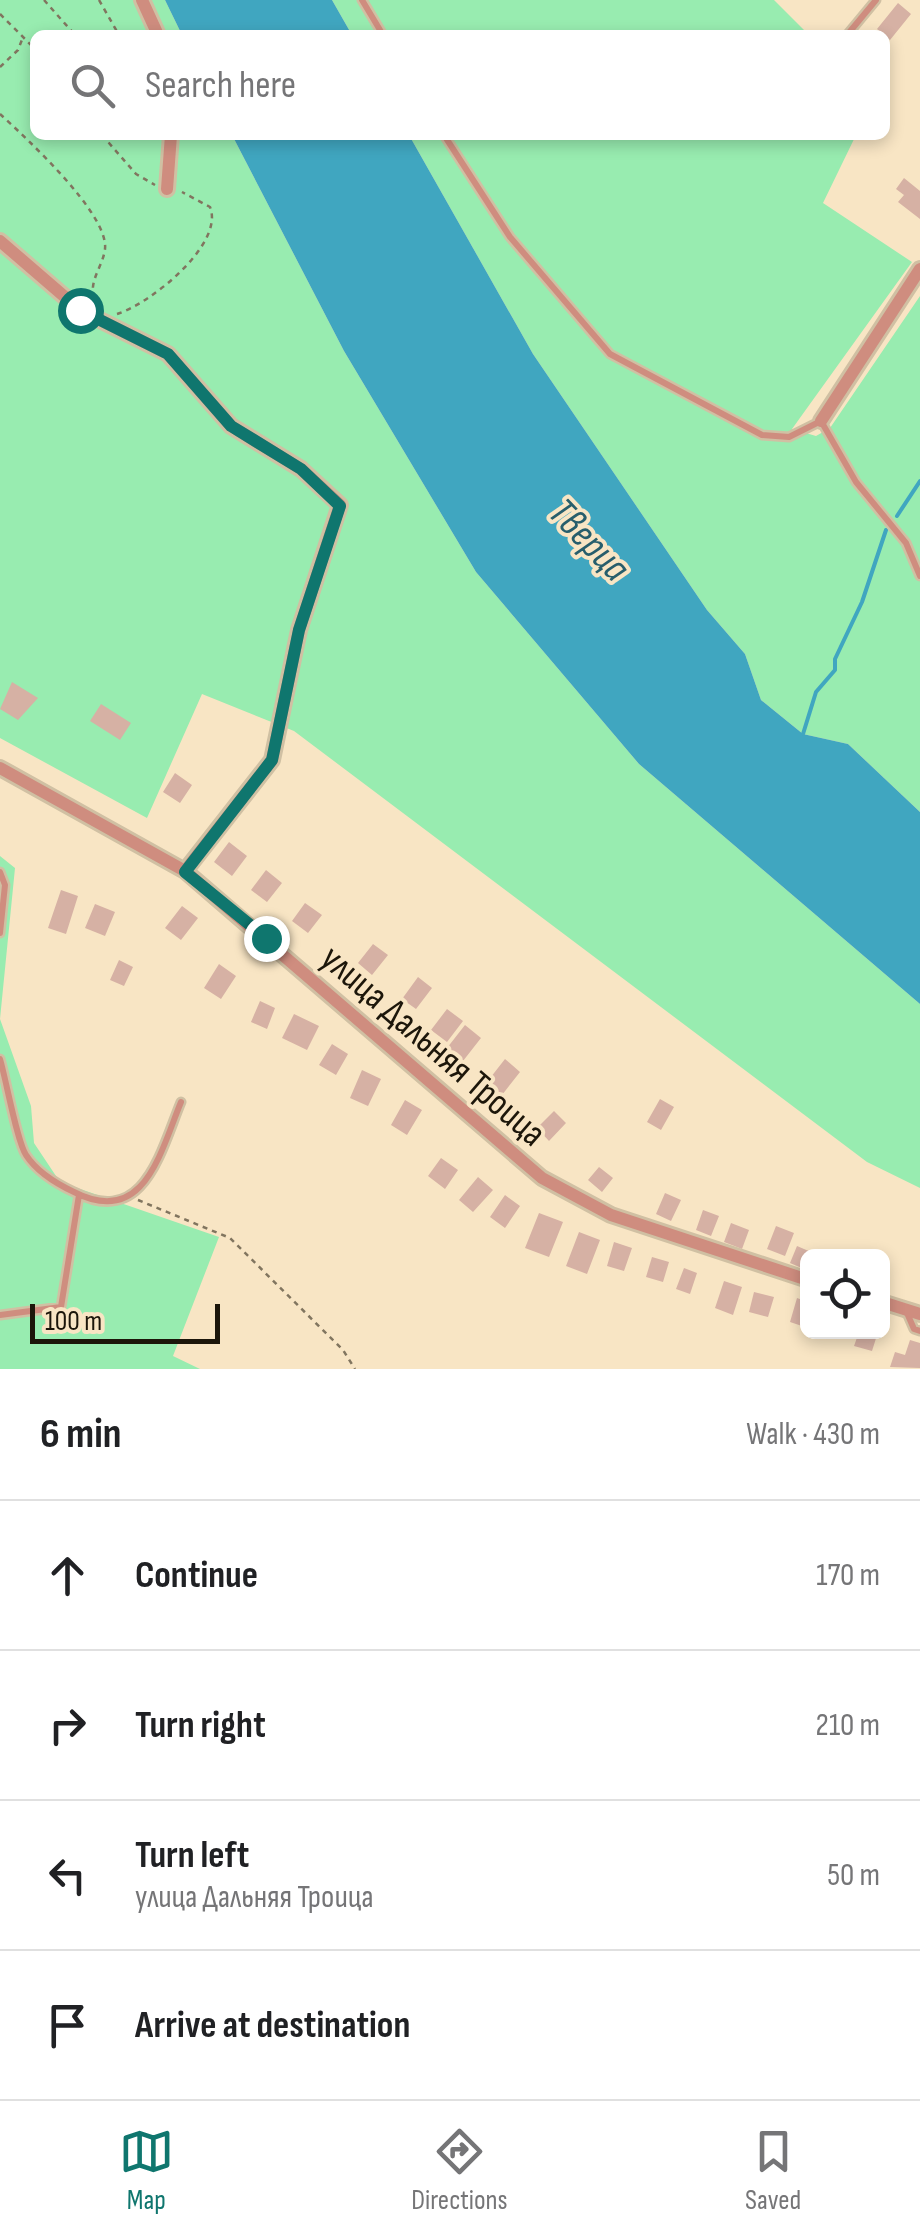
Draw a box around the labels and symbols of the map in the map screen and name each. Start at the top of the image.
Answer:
route start [58,288,104,334]
water label: Тверца [538,489,639,592]
route end [244,916,290,962]
street label: улица Дальняя Троица [311,936,555,1156]
scale bar [30,1299,220,1344]

